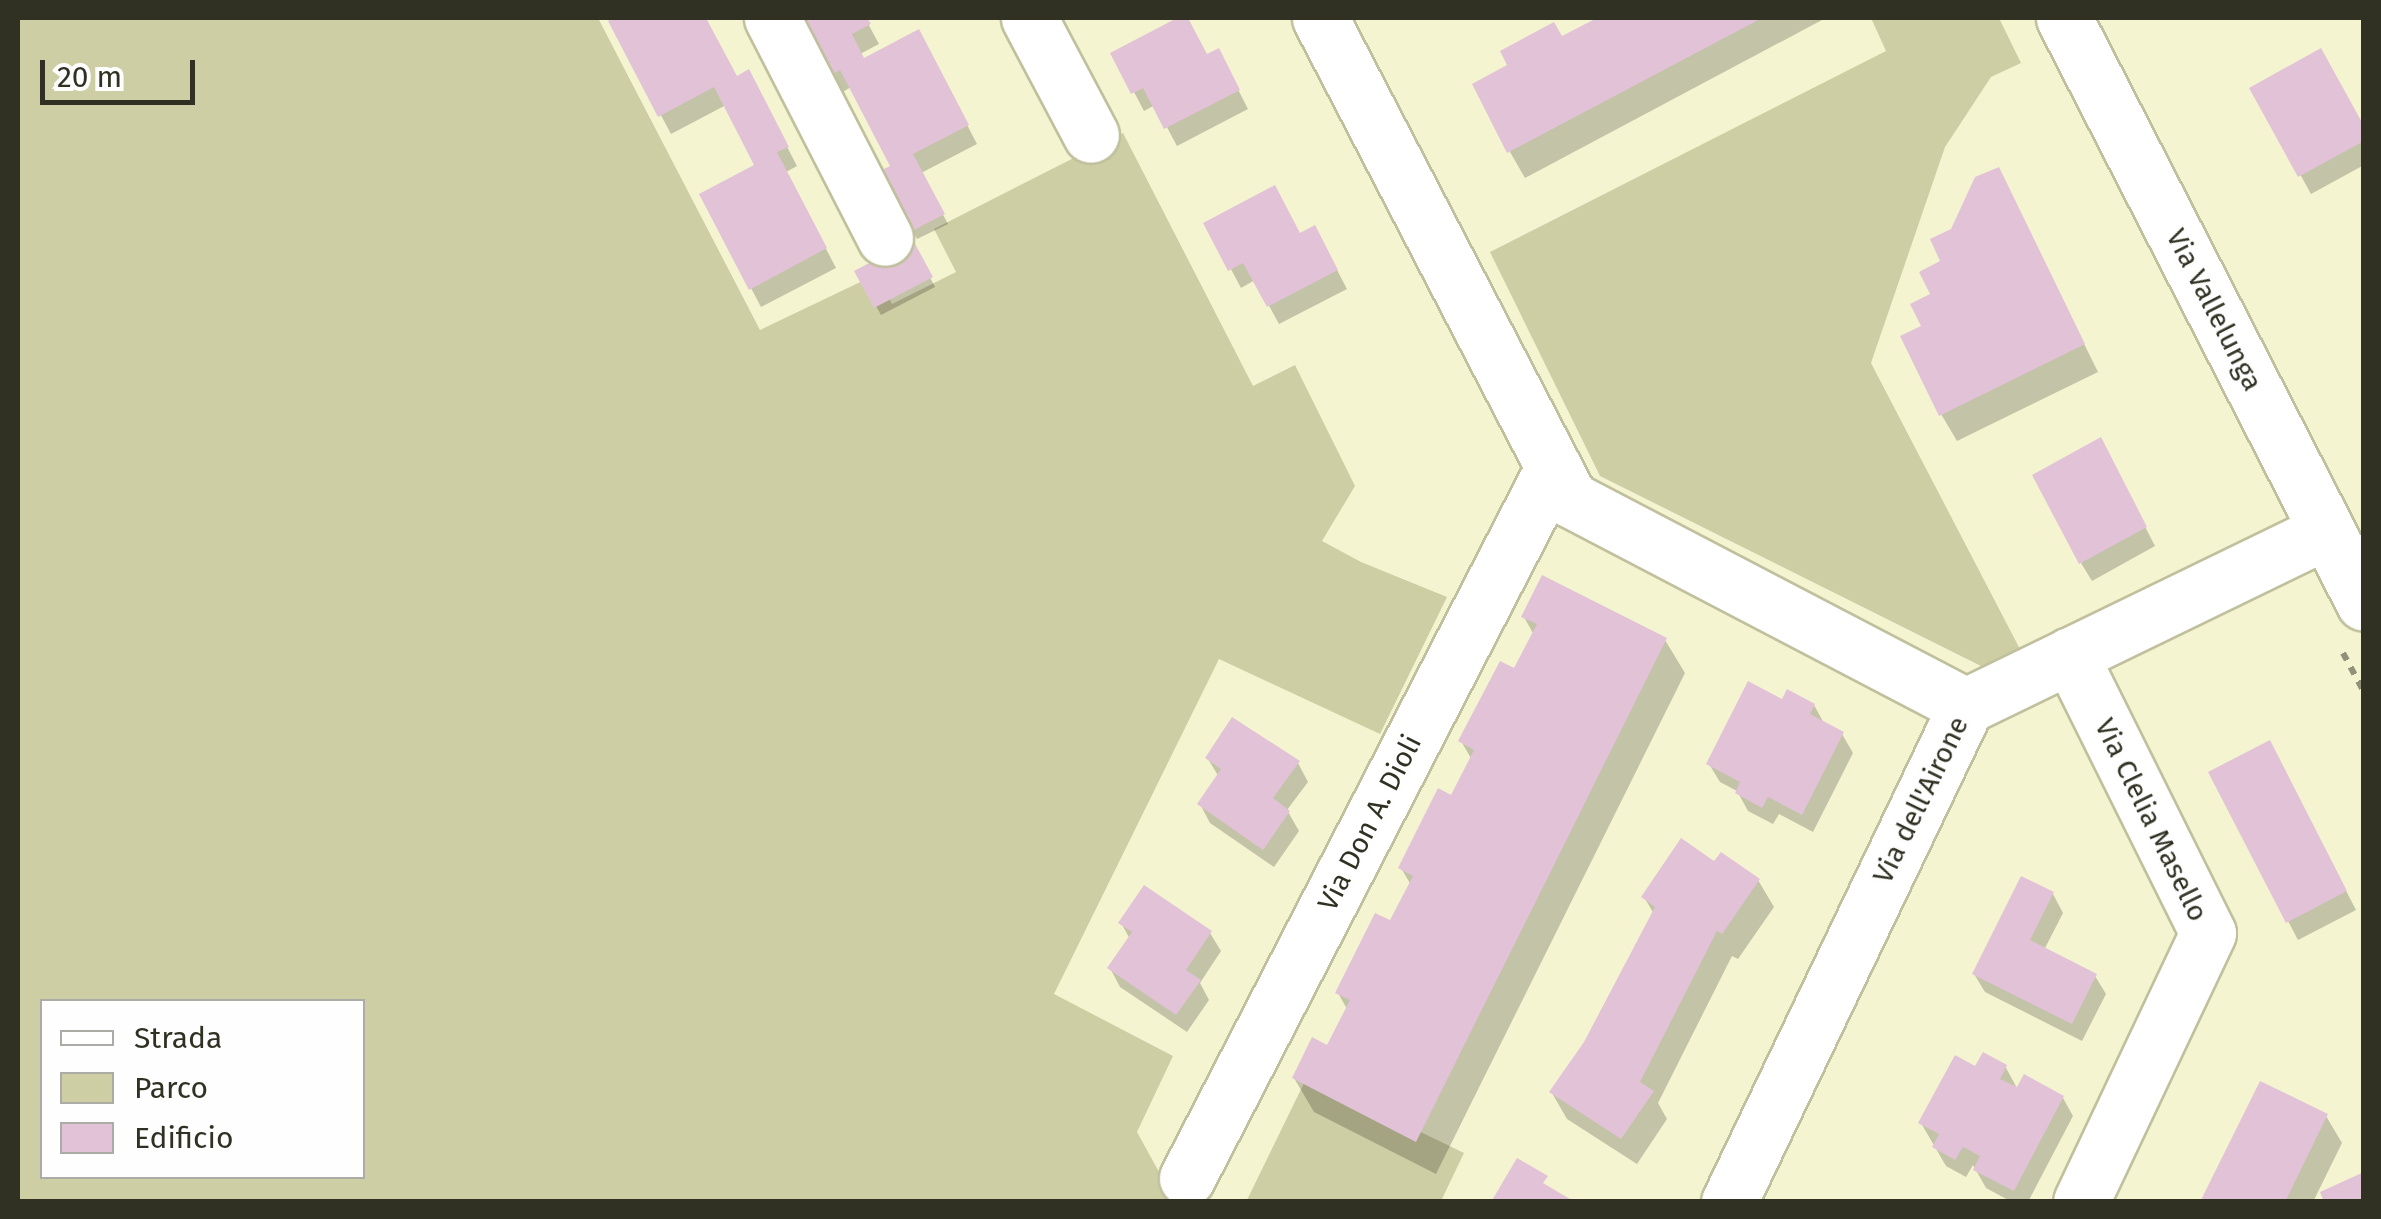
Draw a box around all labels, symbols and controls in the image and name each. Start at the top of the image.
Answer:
scale bar [45,40,200,102]
text: 20 m [57,59,122,95]
street label: Via Vallelunga [2159,223,2269,397]
street label: Via dell'Airone [1866,711,1976,889]
street label: Via Clelia Masello [2087,713,2215,927]
street label: Via Don A. Dioli [1311,729,1429,917]
legend [40,999,365,1179]
text: Strada [134,1020,222,1056]
text: Parco [134,1070,208,1106]
text: Edificio [134,1120,233,1156]

